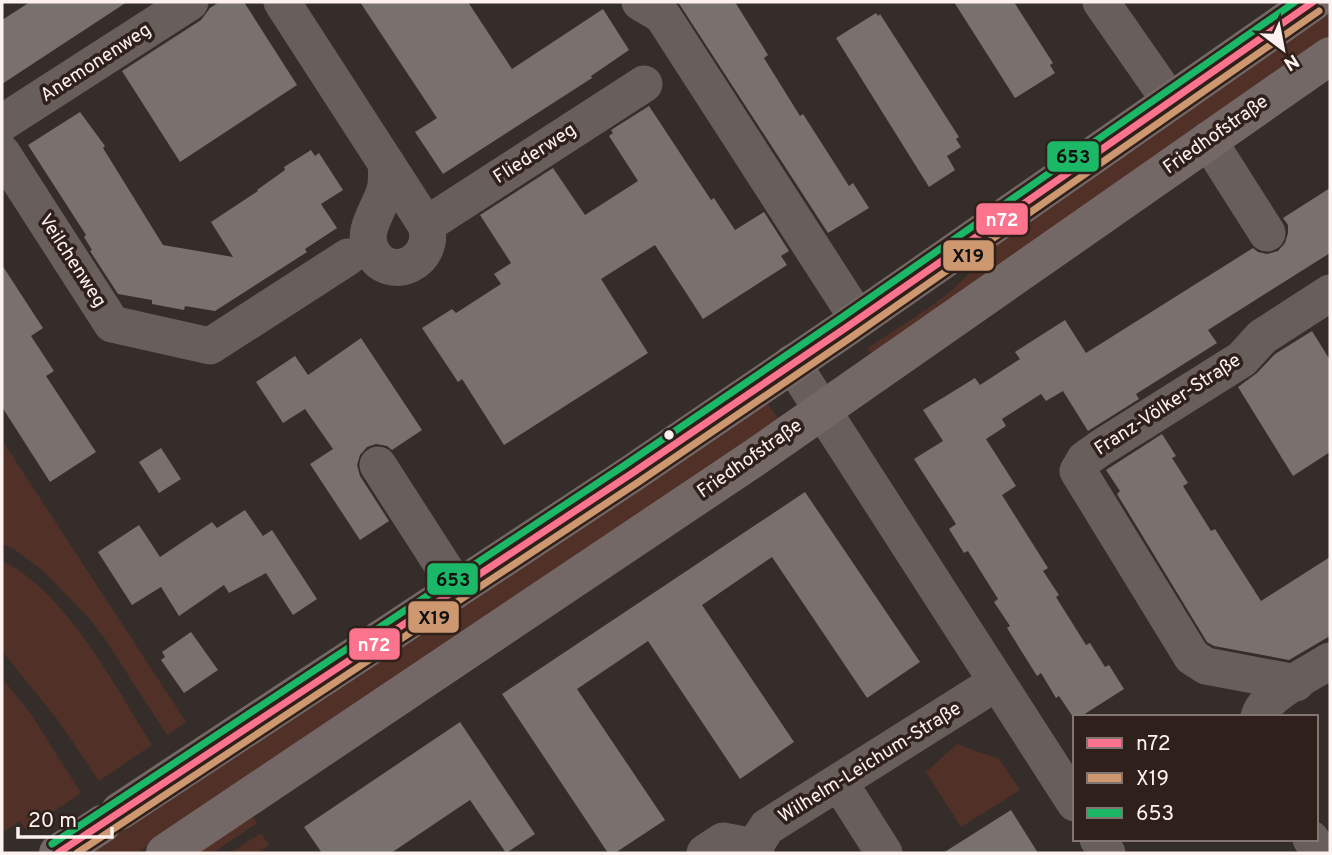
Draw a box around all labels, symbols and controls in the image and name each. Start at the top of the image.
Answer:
north arrow [1248,14,1318,84]
street label: Anemonenweg [36,18,156,108]
text: N [1279,48,1303,76]
street label: Friedhofstraße [1159,90,1273,180]
street label: Fliederweg [489,118,581,190]
line badge: 653 [1046,140,1100,173]
text: 653 [1056,146,1090,170]
line badge: n72 [975,202,1029,236]
text: n72 [986,209,1018,233]
street label: Veilchenweg [33,210,111,312]
line badge: X19 [942,239,995,272]
text: X19 [952,245,984,269]
street label: Franz-Völker-Straße [1090,349,1246,461]
street label: Friedhofstraße [693,414,807,504]
unlabelled marker [662,428,676,442]
line badge: 653 [426,562,479,596]
text: 653 [436,569,470,593]
line badge: X19 [407,600,460,634]
text: X19 [418,607,450,631]
line badge: n72 [348,627,401,661]
text: n72 [358,634,390,658]
street label: Wilhelm-Leichum-Straße [774,697,966,829]
legend [1073,715,1318,841]
text: n72 [1136,731,1171,758]
text: X19 [1136,766,1169,793]
scale bar [18,796,112,840]
text: 653 [1136,801,1174,828]
text: 20 m [28,808,77,835]

